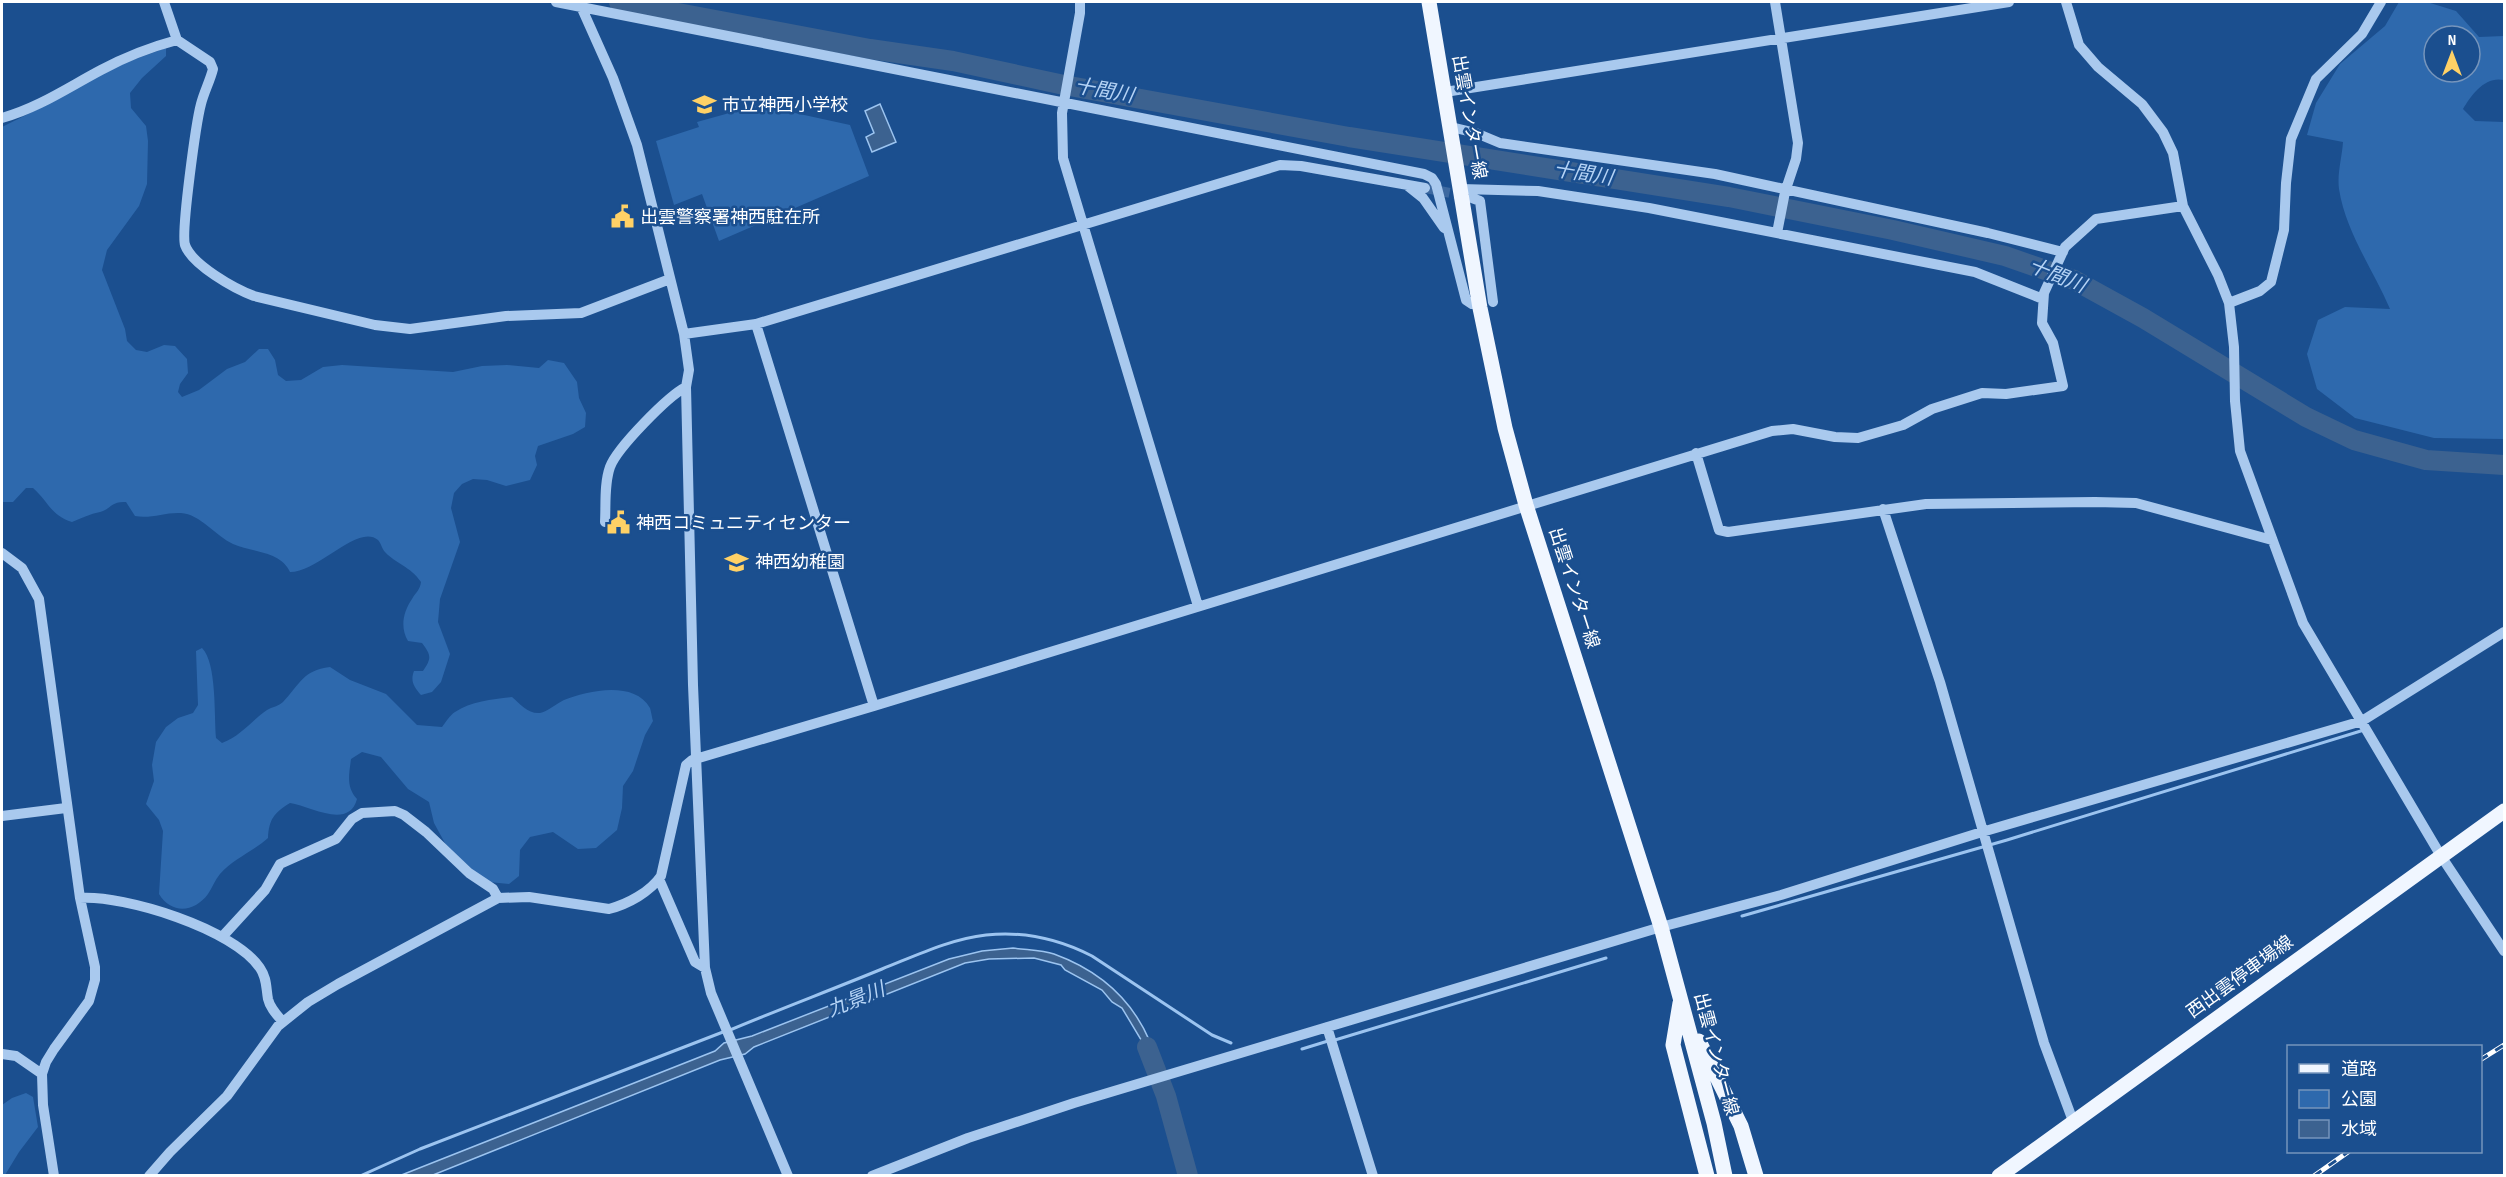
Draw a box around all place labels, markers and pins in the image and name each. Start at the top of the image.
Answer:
school or university icon: 市立神西小学校 [691,92,717,118]
place label: 市立神西小学校 [722,95,848,116]
public building icon: 出雲警察署神西駐在所 [609,204,635,230]
place label: 出雲警察署神西駐在所 [640,207,820,228]
public building icon: 神西コミュニティセンター [605,510,631,536]
place label: 神西コミュニティセンター [636,513,851,534]
school or university icon: 神西幼稚園 [724,549,750,575]
place label: 神西幼稚園 [755,552,845,573]

